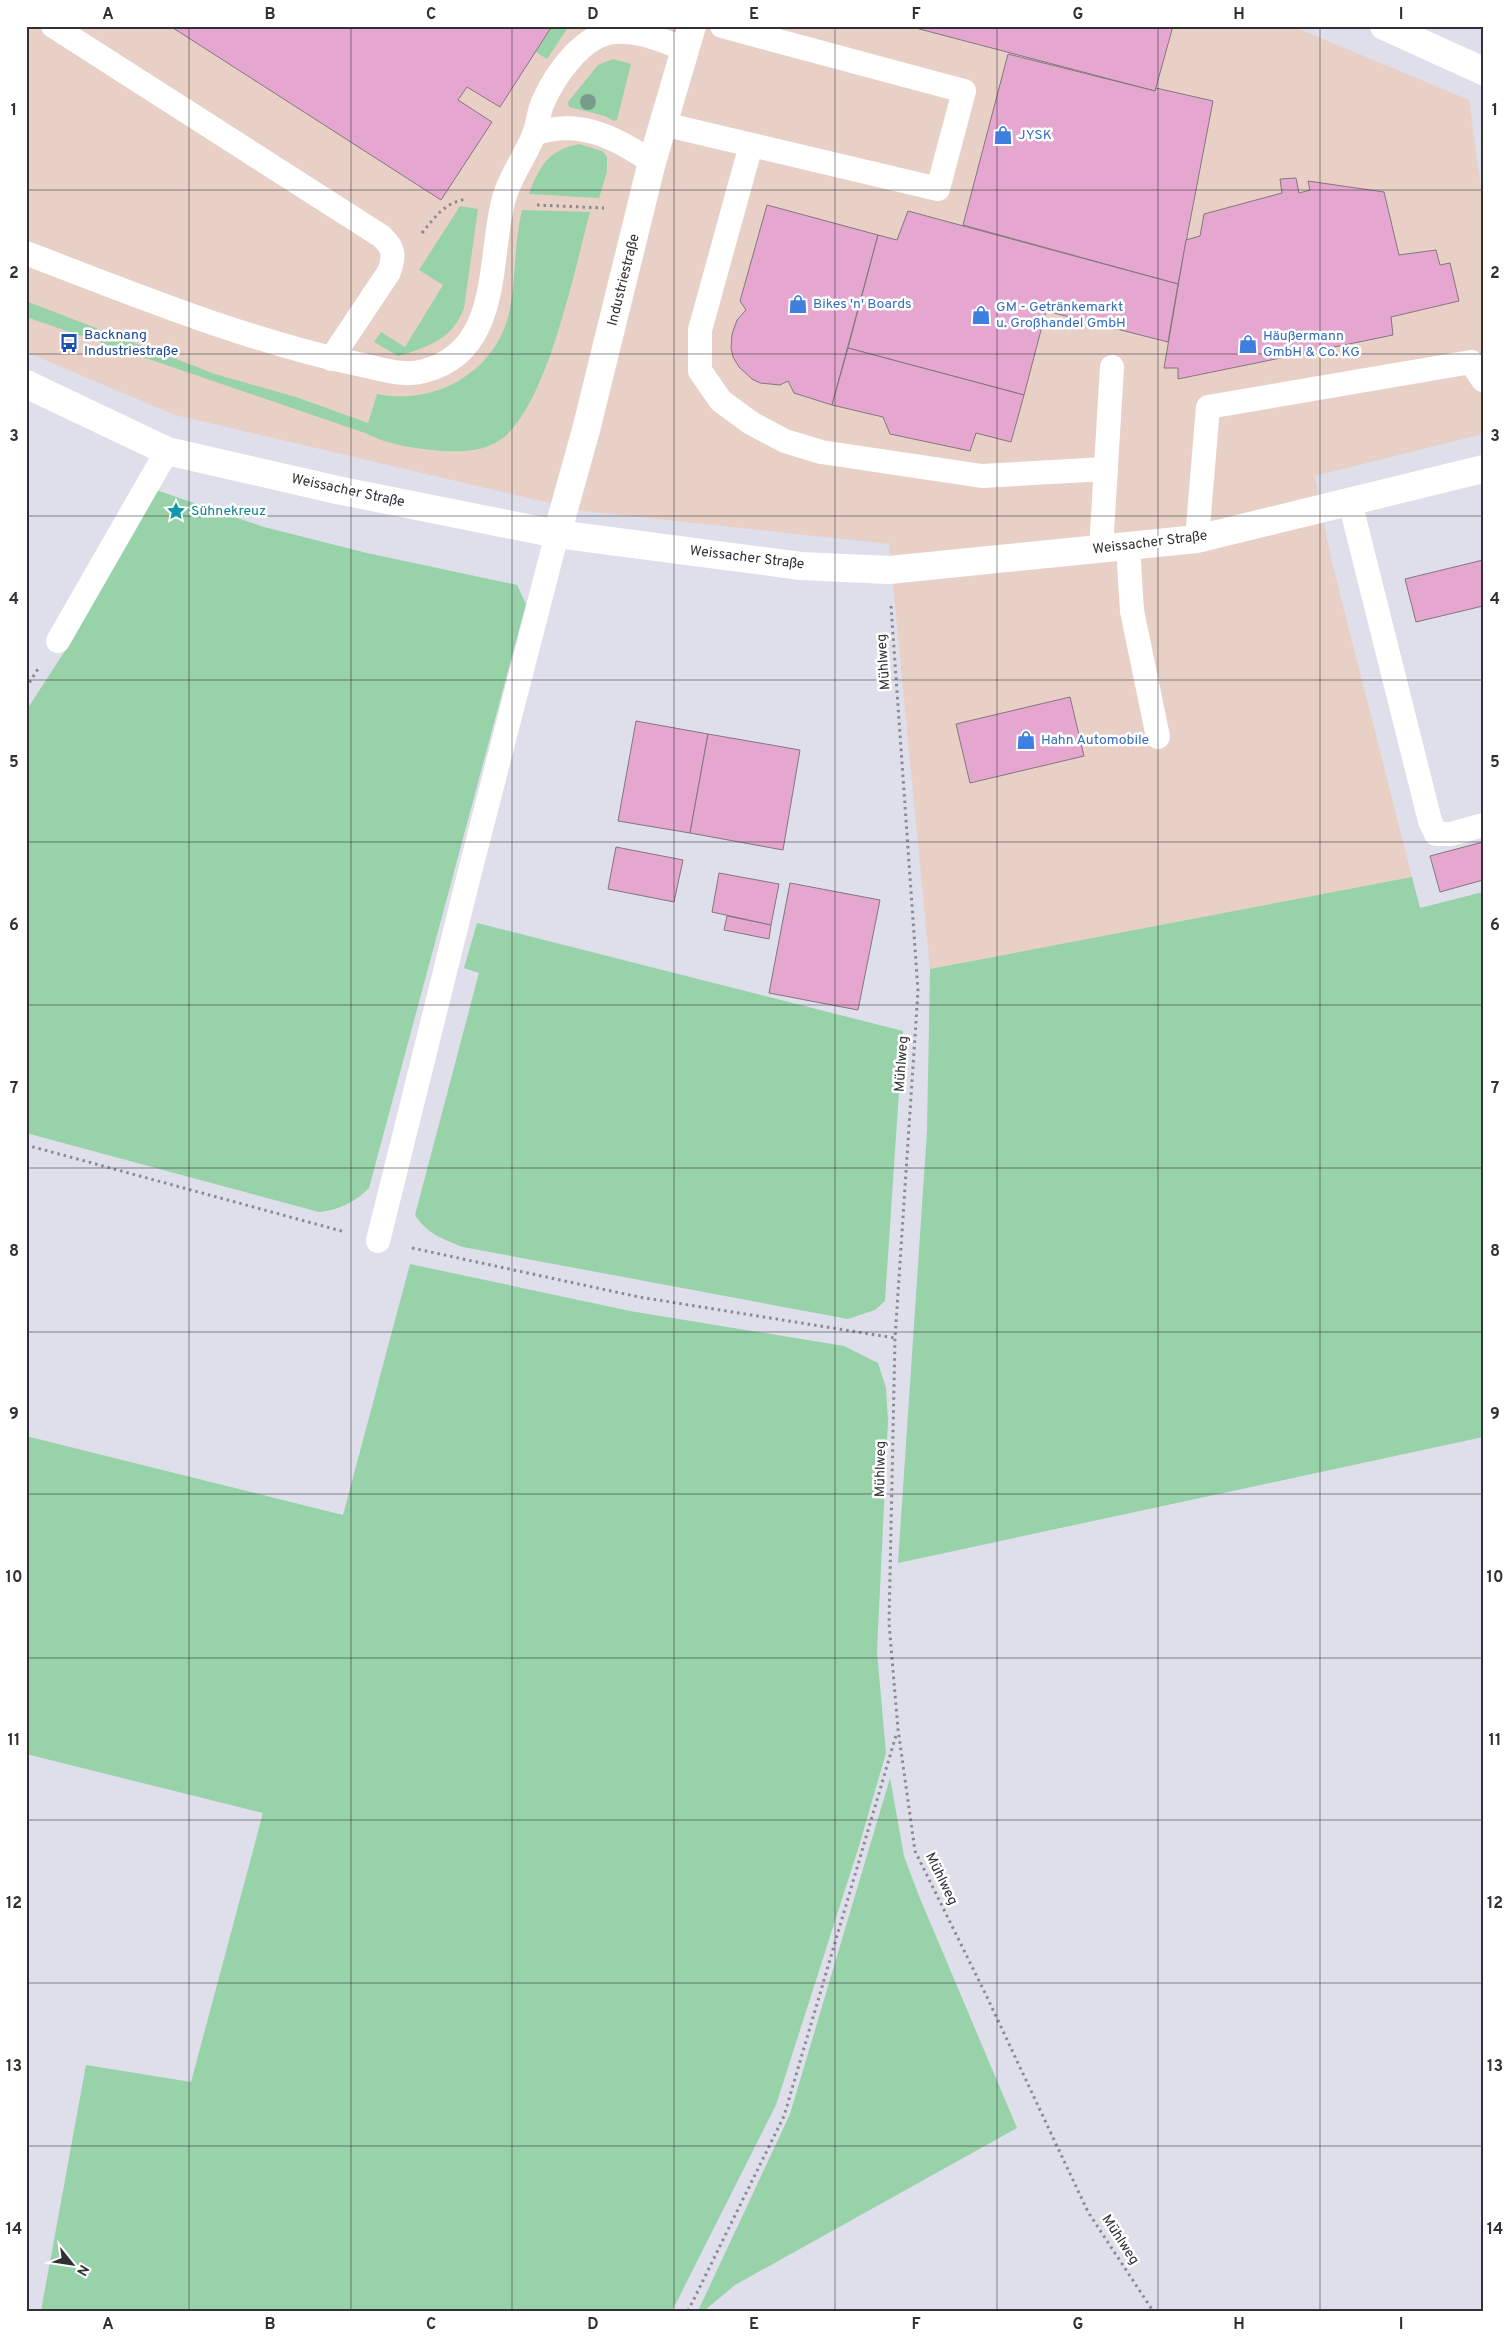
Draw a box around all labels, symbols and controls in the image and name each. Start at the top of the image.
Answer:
text: A [102,5,114,25]
text: B [264,5,276,25]
text: C [426,5,436,25]
text: D [587,5,599,25]
text: E [749,5,759,25]
text: F [911,5,921,25]
text: G [1073,5,1083,25]
text: H [1233,5,1245,25]
text: I [1399,5,1403,25]
text: 1 [11,101,17,121]
text: 1 [1492,101,1498,121]
shop icon: JYSK [992,124,1014,146]
place label: JYSK [1018,127,1052,144]
street label: Industriestraße [604,232,644,328]
text: 2 [9,264,19,284]
text: 2 [1490,264,1500,284]
shop icon: Bikes 'n' Boards [787,293,809,315]
place label: Bikes 'n' Boards [813,296,912,313]
place label: GM - Getränkemarkt u. Großhandel GmbH [996,299,1126,332]
shop icon: GM - Getränkemarkt u. Großhandel GmbH [970,304,992,326]
place label: Backnang Industriestraße [84,327,178,360]
place label: Häußermann GmbH & Co. KG [1263,328,1360,361]
bus stop icon: Backnang Industriestraße [58,332,80,354]
shop icon: Häußermann GmbH & Co. KG [1237,333,1259,355]
text: 3 [9,427,19,447]
text: 3 [1490,427,1500,447]
street label: Weissacher Straße [290,471,406,511]
place icon: Sühnekreuz [165,500,187,522]
place label: Sühnekreuz [191,503,266,520]
street label: Weissacher Straße [1092,528,1208,558]
street label: Weissacher Straße [689,543,805,573]
text: 4 [9,590,19,610]
text: 4 [1490,590,1500,610]
street label: Mühlweg [874,633,894,691]
shop icon: Hahn Automobile [1015,729,1037,751]
place label: Hahn Automobile [1041,732,1149,749]
text: 5 [9,753,19,773]
text: 5 [1490,753,1500,773]
text: 6 [9,916,19,936]
text: 6 [1490,916,1500,936]
street label: Mühlweg [892,1035,912,1093]
text: 7 [10,1079,18,1099]
text: 7 [1491,1079,1499,1099]
text: 8 [9,1242,19,1262]
text: 8 [1490,1242,1500,1262]
text: 9 [9,1405,19,1425]
text: 9 [1490,1405,1500,1425]
street label: Mühlweg [872,1441,890,1497]
text: 10 [6,1568,22,1588]
text: 10 [1487,1568,1503,1588]
text: 11 [8,1731,20,1751]
text: 11 [1489,1731,1501,1751]
street label: Mühlweg [921,1850,961,1908]
text: 12 [6,1894,22,1914]
text: 12 [1487,1894,1503,1914]
text: 13 [6,2057,22,2077]
text: 13 [1487,2057,1503,2077]
street label: Mühlweg [1098,2212,1142,2268]
text: 14 [6,2220,22,2240]
text: 14 [1487,2220,1503,2240]
north arrow [48,2240,98,2290]
text: N [72,2261,92,2278]
text: A [102,2315,114,2335]
text: B [264,2315,276,2335]
text: C [426,2315,436,2335]
text: D [587,2315,599,2335]
text: E [749,2315,759,2335]
text: F [911,2315,921,2335]
text: G [1073,2315,1083,2335]
text: H [1233,2315,1245,2335]
text: I [1399,2315,1403,2335]

